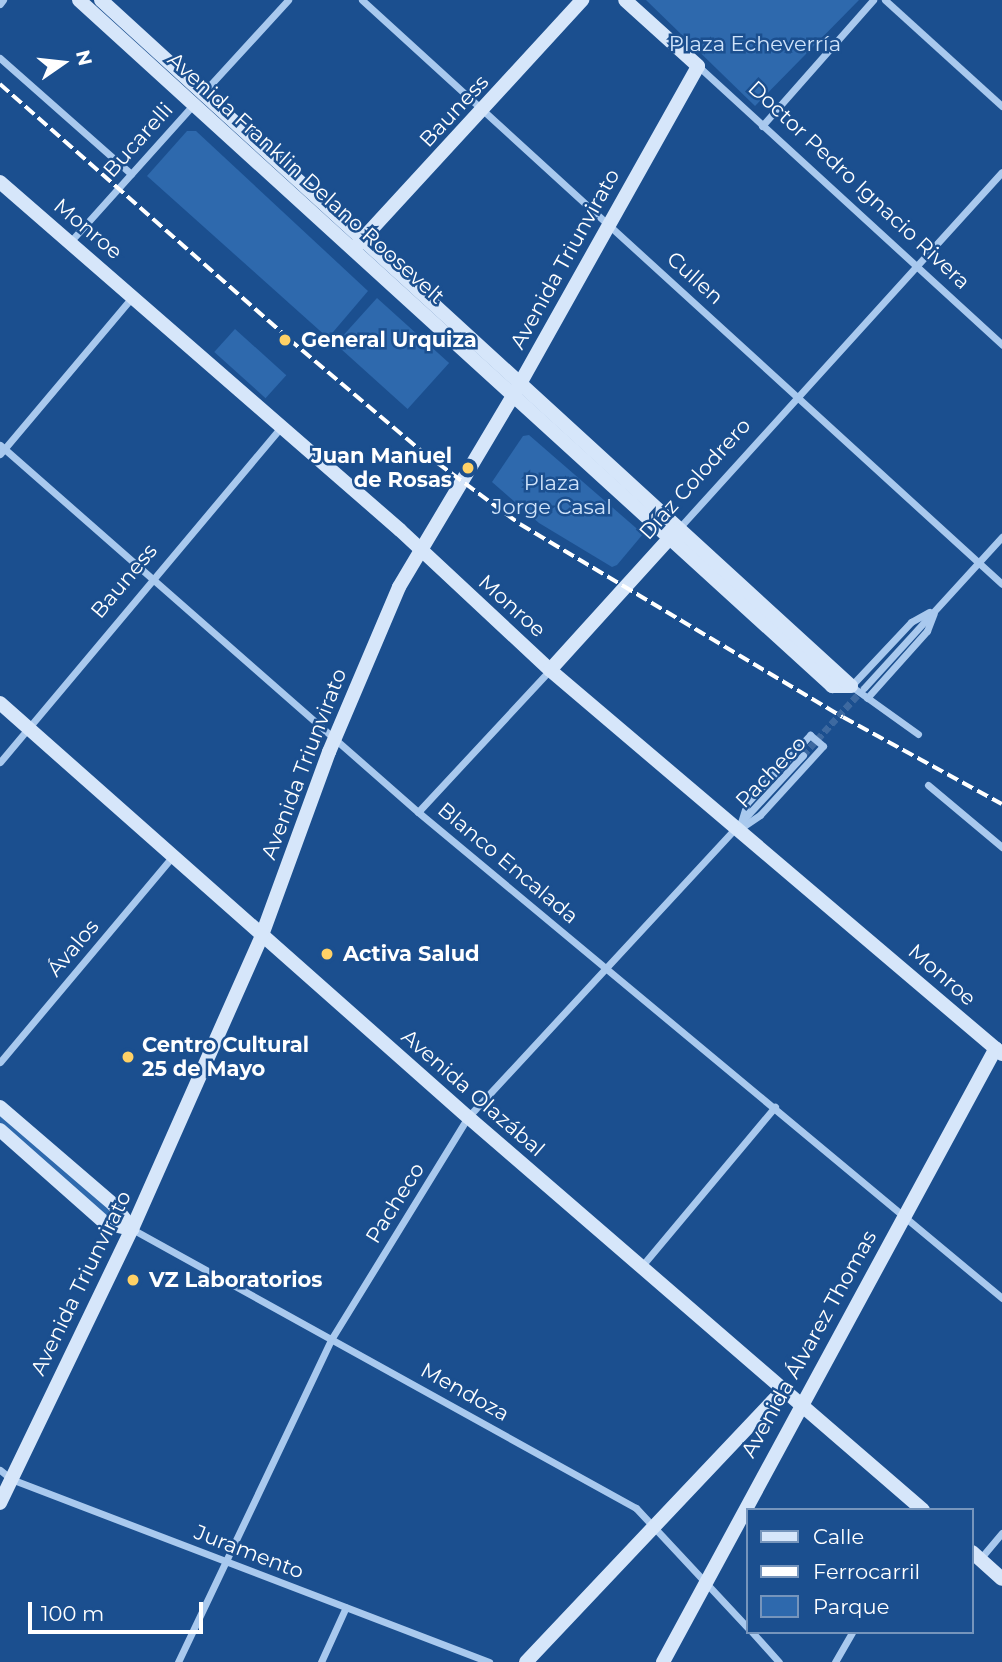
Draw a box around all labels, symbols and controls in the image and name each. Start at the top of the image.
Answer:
north arrow [28,28,98,98]
park label: Plaza Echeverría [669,31,841,57]
street label: Avenida Franklin Delano Roosevelt [162,47,450,309]
text: N [71,48,97,68]
street label: Bauness [414,70,494,152]
street label: Doctor Pedro Ignacio Rivera [743,76,975,294]
street label: Bucarelli [98,97,178,183]
street label: Avenida Triunvirato [505,164,625,354]
street label: Monroe [49,193,127,265]
street label: Cullen [662,246,728,310]
place label: General Urquiza [301,327,477,353]
marker: General Urquiza [275,330,295,350]
street label: Díaz Colodrero [634,413,756,545]
place label: Juan Manuel de Rosas [311,443,452,493]
marker: Juan Manuel de Rosas [458,458,478,478]
park label: Plaza Jorge Casal [492,470,612,520]
street label: Bauness [86,539,162,623]
street label: Monroe [473,569,551,643]
street label: Avenida Triunvirato [256,665,352,863]
street label: Pacheco [731,731,811,813]
street label: Blanco Encalada [433,797,583,929]
street label: Ávalos [42,914,104,982]
street label: Monroe [903,939,981,1011]
place label: Activa Salud [343,941,480,967]
marker: Activa Salud [317,944,337,964]
street label: Avenida Olazábal [396,1024,550,1162]
place label: Centro Cultural 25 de Mayo [142,1032,309,1082]
marker: Centro Cultural 25 de Mayo [120,1049,136,1065]
street label: Pacheco [360,1158,430,1248]
street label: Avenida Triunvirato [25,1187,137,1379]
street label: Avenida Álvarez Thomas [736,1226,882,1462]
place label: VZ Laboratorios [149,1267,322,1293]
marker: VZ Laboratorios [123,1270,143,1290]
street label: Mendoza [416,1357,514,1427]
legend [746,1508,974,1634]
street label: Juramento [191,1520,307,1584]
text: Calle [813,1524,864,1549]
text: Ferrocarril [813,1559,920,1584]
scale bar [32,1588,206,1632]
text: Parque [813,1594,889,1619]
text: 100 m [41,1601,104,1626]

